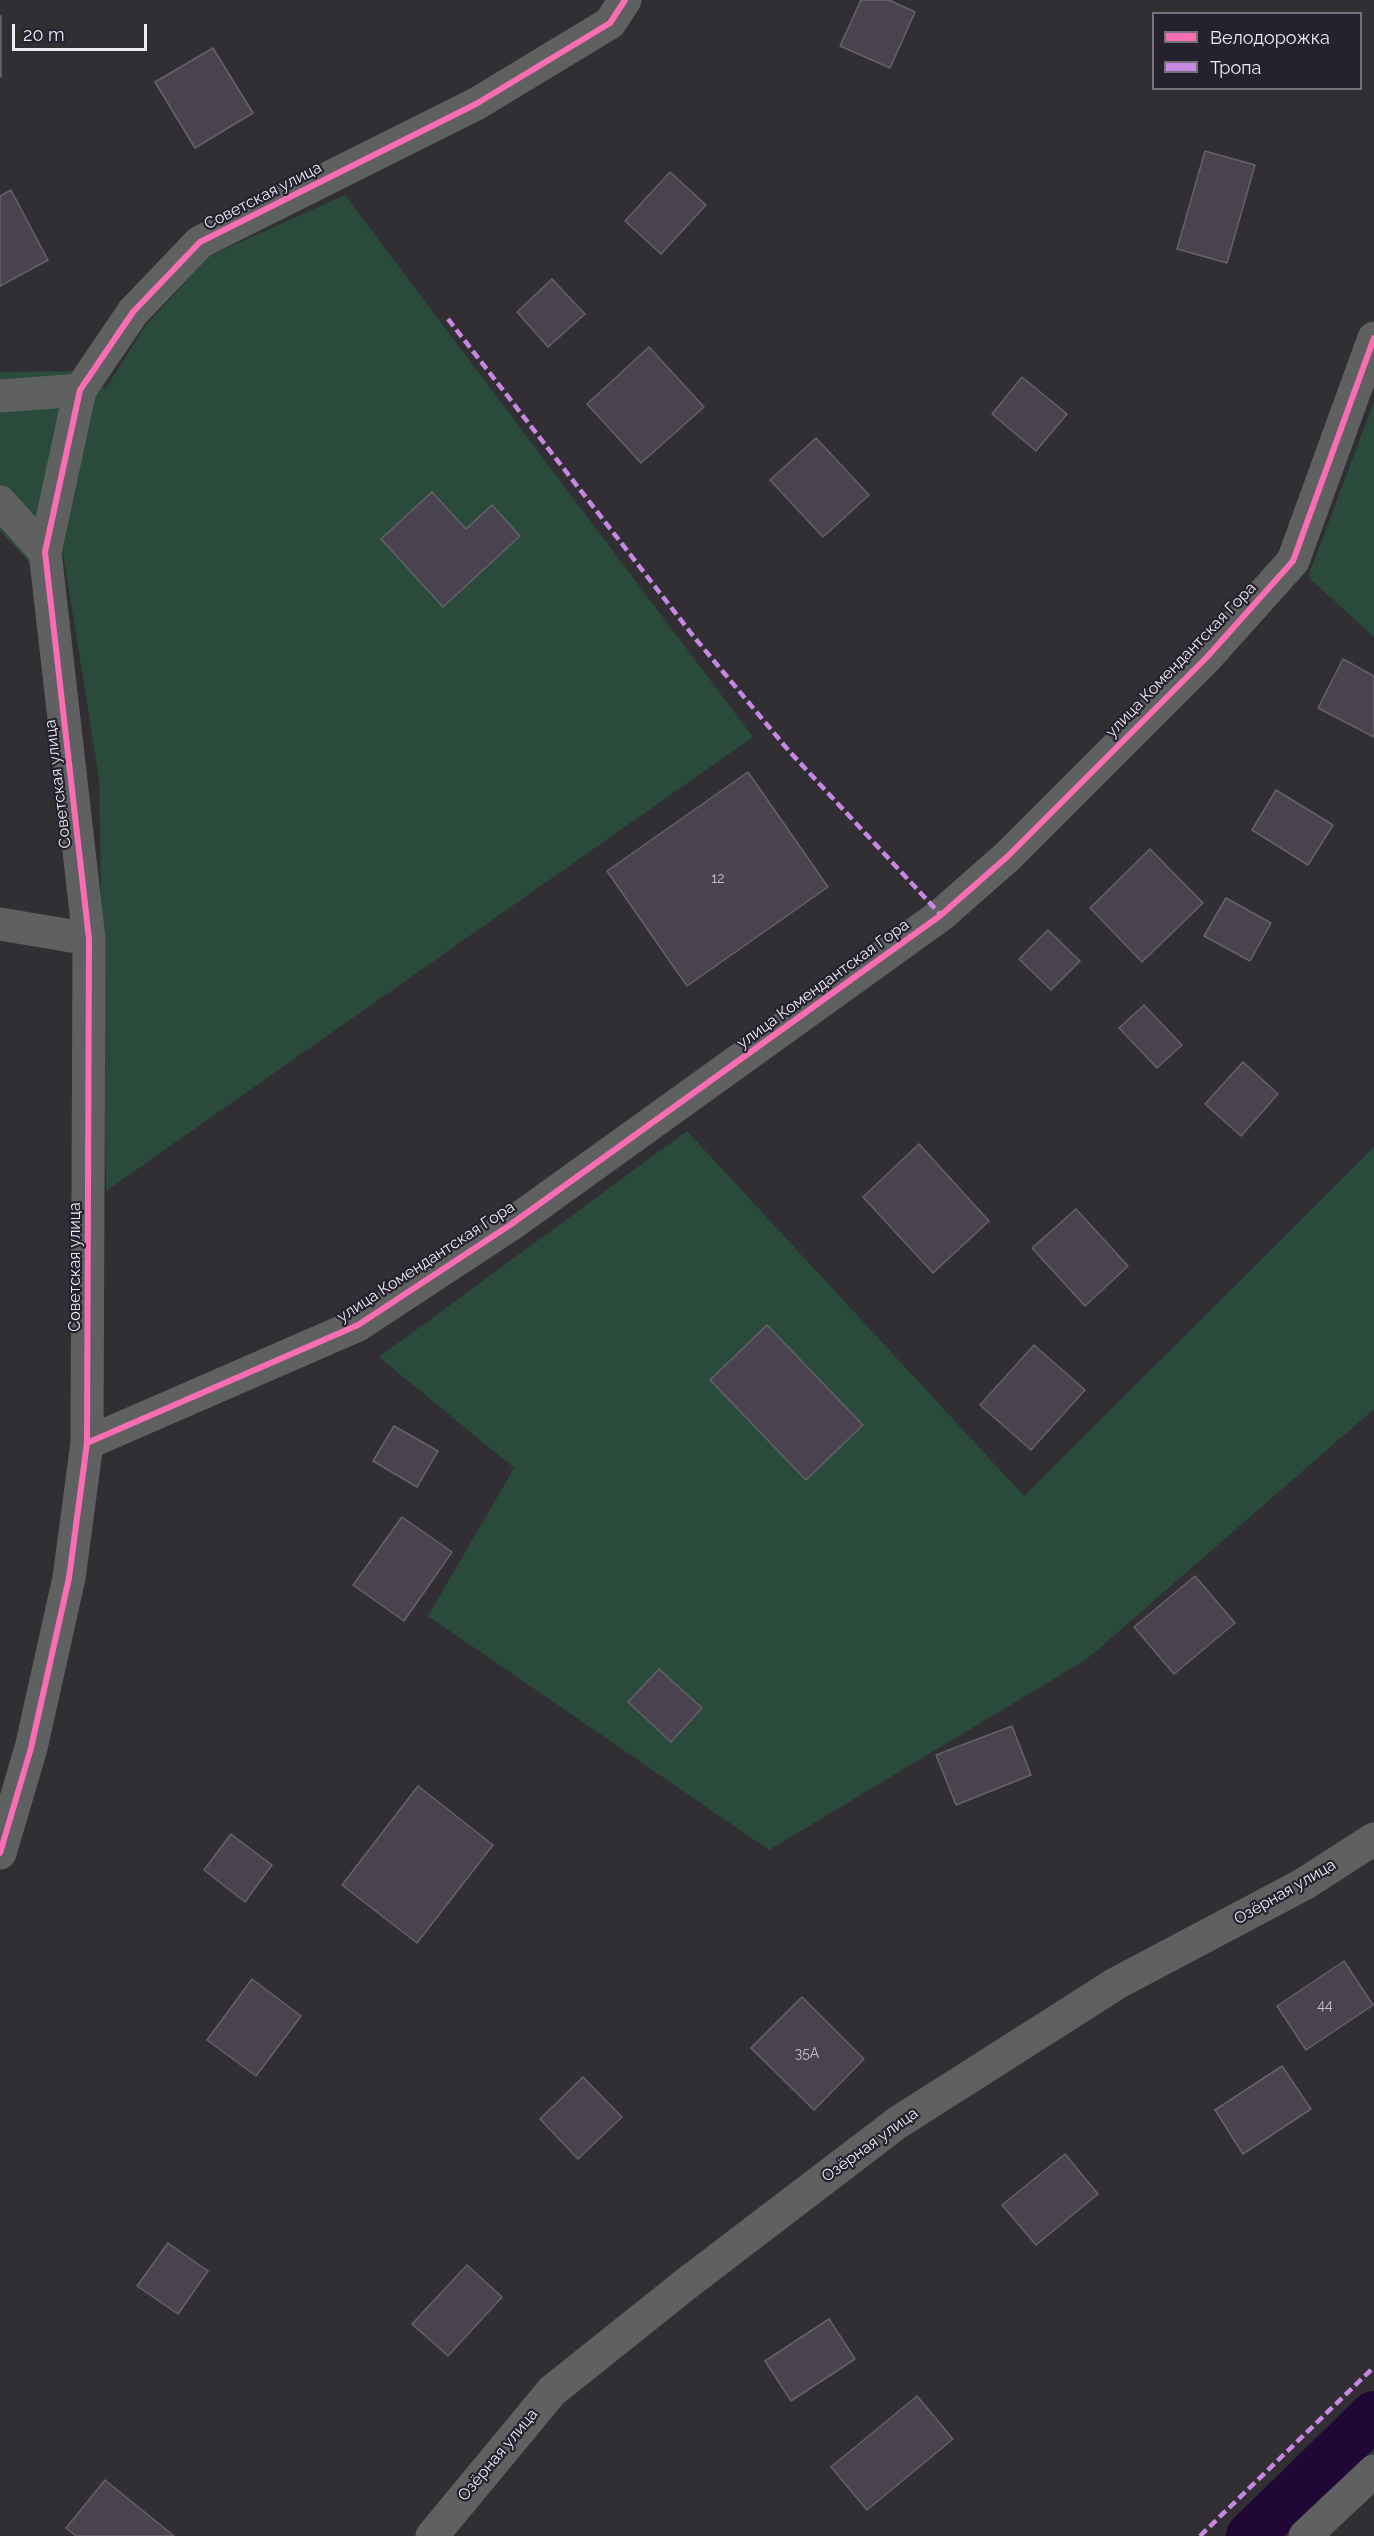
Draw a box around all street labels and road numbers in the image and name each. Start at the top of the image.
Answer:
street label: Советская улица [201,158,325,234]
street label: улица Комендантская Гора [1102,579,1260,741]
street label: Советская улица [41,719,75,849]
street label: улица Комендантская Гора [733,915,913,1053]
street label: улица Комендантская Гора [334,1197,518,1327]
street label: Советская улица [65,1202,85,1332]
street label: Озёрная улица [1231,1855,1339,1929]
street label: Озёрная улица [818,2104,922,2186]
street label: Озёрная улица [454,2405,542,2505]

